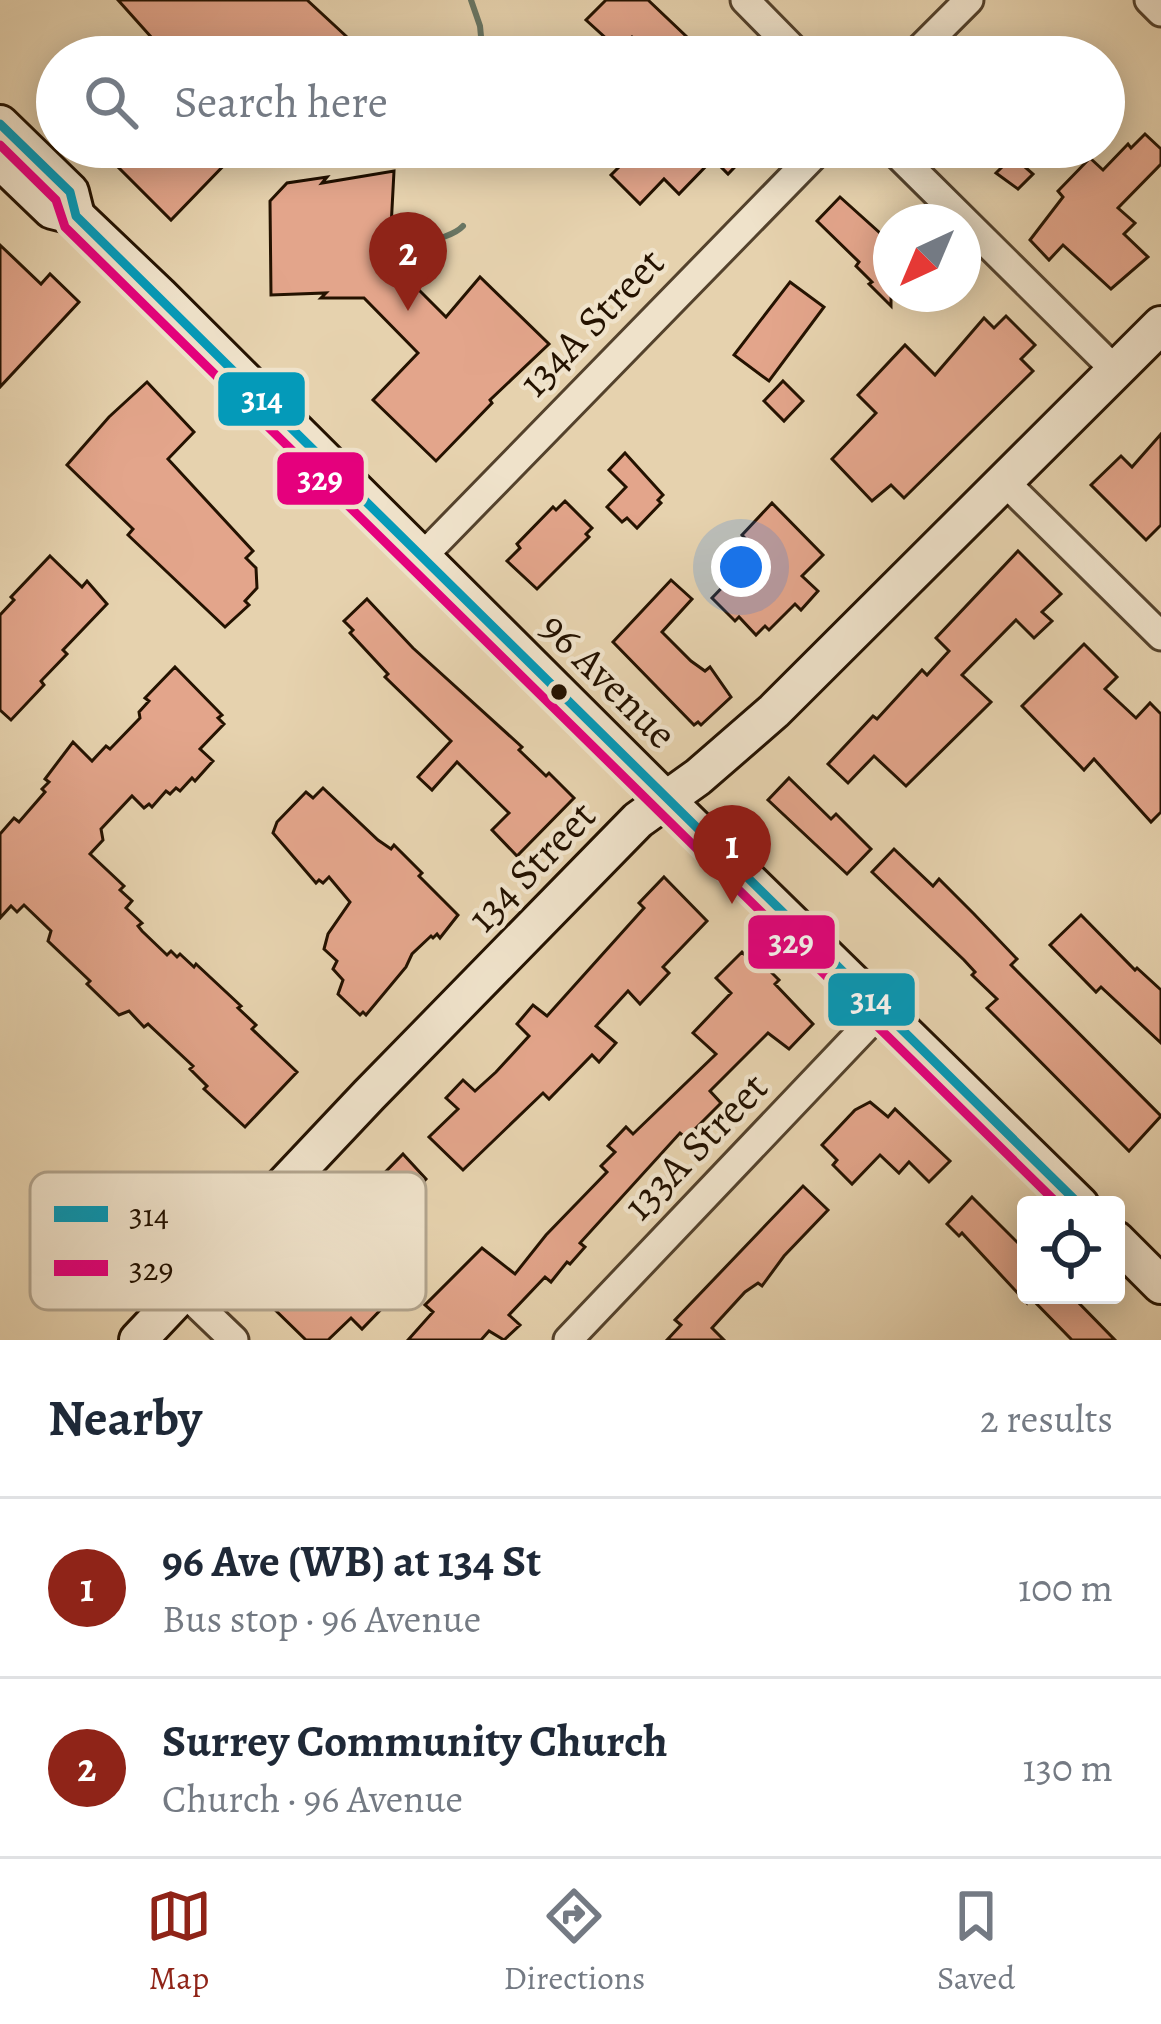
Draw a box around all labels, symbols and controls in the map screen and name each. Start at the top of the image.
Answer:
search box [36,36,1125,168]
icon: search [78,69,144,135]
text: Search here [174,71,388,133]
north arrow [873,204,981,312]
pin: 2 [369,212,447,311]
street label: 134A Street [506,235,677,409]
line badge: 314 [216,370,307,428]
text: 314 [241,376,283,421]
line badge: 329 [275,450,366,507]
text: 329 [297,456,343,501]
your location [711,537,771,597]
street label: 96 Avenue [528,599,690,761]
unlabelled marker [548,681,570,703]
street label: 134 Street [454,788,608,944]
pin: 1 [693,805,771,904]
line badge: 329 [746,913,837,971]
text: 329 [768,919,814,964]
line badge: 314 [826,971,917,1028]
text: 314 [850,977,892,1022]
street label: 133A Street [610,1059,780,1232]
legend [30,1172,426,1310]
text: 314 [129,1192,169,1237]
map controls [1017,1196,1125,1304]
button: locate [1017,1196,1125,1304]
text: 329 [129,1246,173,1291]
text: Nearby [48,1383,202,1453]
text: 2 results [980,1392,1113,1445]
text: 96 Ave (WB) at 134 St [162,1530,541,1592]
text: 1 [80,1561,94,1614]
text: 100 m [1018,1561,1113,1614]
text: Bus stop · 96 Avenue [162,1592,481,1645]
text: Surrey Community Church [162,1710,668,1772]
text: 2 [78,1741,96,1794]
text: 130 m [1022,1741,1113,1794]
text: Church · 96 Avenue [162,1772,463,1825]
tab: Map [146,1883,212,2000]
tab: Directions [504,1883,645,2000]
tab: Saved [937,1883,1015,2000]

